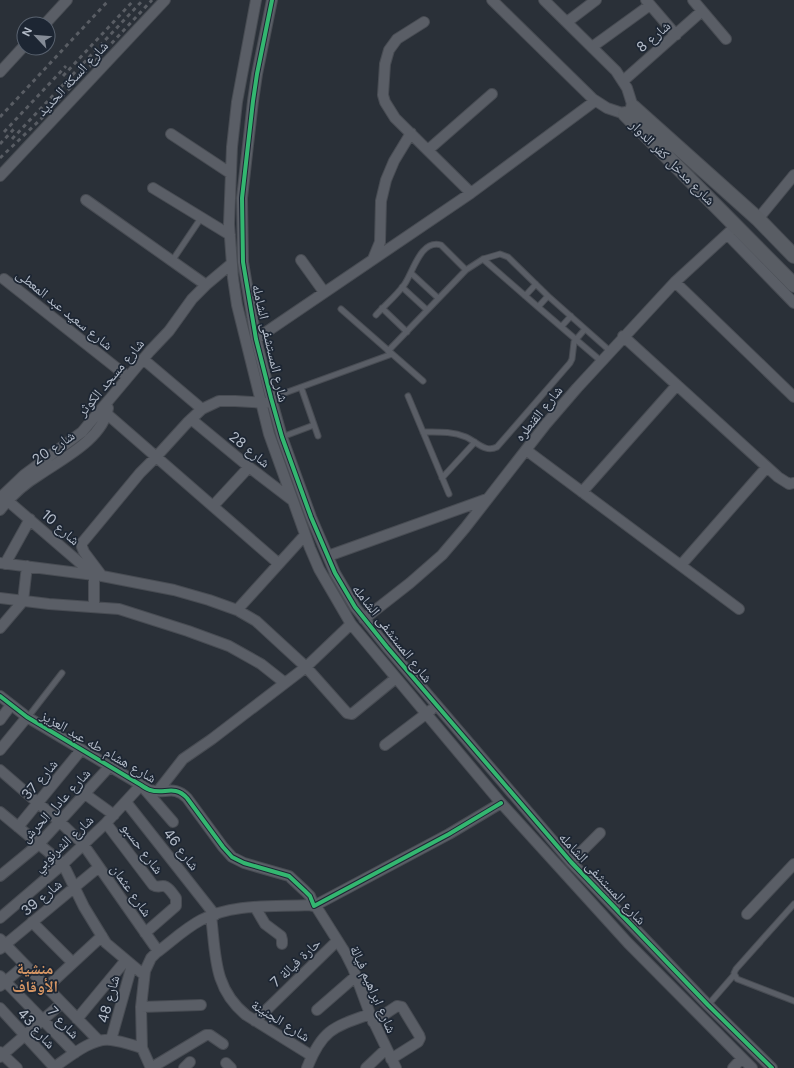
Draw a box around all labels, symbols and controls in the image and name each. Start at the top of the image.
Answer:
north arrow [16,16,56,56]
street label: شارع 8 [633,17,675,57]
text: N [19,25,35,38]
street label: شارع السكة الحديد [33,37,113,120]
street label: شارع مدخل كفر الدوار [625,115,719,210]
street label: شارع سعيد عبد المعطى [12,265,117,355]
street label: شارع المستشفى الشامله [247,282,293,404]
street label: شارع مسجد الكوثر [72,335,149,421]
street label: شارع القنطره [510,382,567,445]
street label: شارع 20 [28,426,79,469]
street label: شارع 28 [225,427,274,472]
street label: شارع 10 [37,506,84,550]
street label: شارع المستشفى الشامله [348,580,437,687]
street label: شارع هشام طه عبد العزيز [36,705,160,788]
street label: شارع 37 [17,755,62,804]
street label: شارع عادل الحرش [16,765,95,847]
street label: شارع الشرنوبي [30,811,99,878]
street label: شارع حسبو [117,819,168,878]
street label: شارع 46 [159,825,204,874]
street label: شارع المستشفى الشامله [554,828,650,929]
street label: شارع عثمان [106,860,156,921]
street label: شارع 39 [17,875,66,920]
street label: حارة فيالة 7 [266,934,324,991]
street label: شارع ابراهيم فيالة [345,943,401,1036]
district label: منشية الأوقاف [12,958,58,996]
street label: شارع 48 [94,973,124,1025]
street label: شارع الجنينة [248,995,313,1046]
street label: شارع 7 [43,1002,83,1043]
street label: شارع 43 [13,1004,59,1053]

